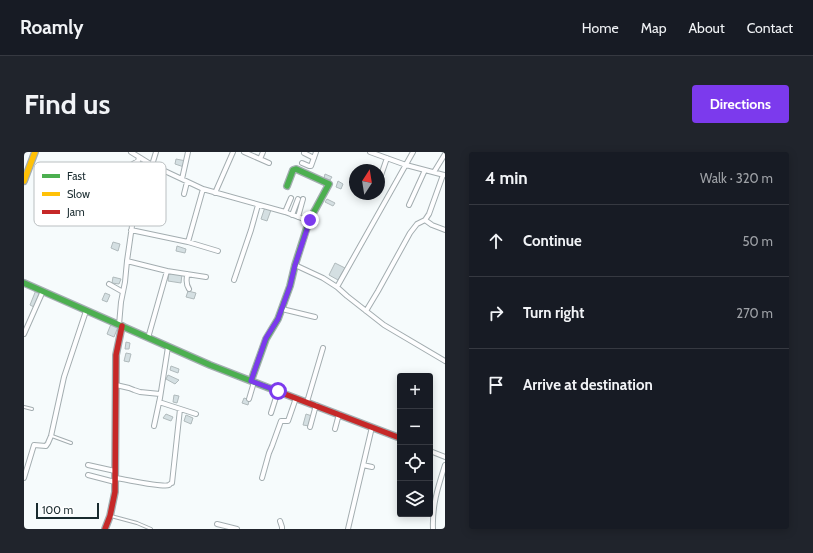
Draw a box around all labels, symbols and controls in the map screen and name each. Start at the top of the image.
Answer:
text: Roamly [20,16,83,39]
text: Home [582,19,619,37]
text: Map [641,19,666,37]
text: About [688,19,725,37]
text: Contact [747,19,793,37]
button: Directions [692,85,789,123]
text: Find us [24,87,110,121]
legend [34,162,166,226]
north arrow [349,164,385,200]
text: 4 min [485,168,528,188]
text: Fast [67,169,86,183]
text: Walk · 320 m [700,170,773,186]
text: Slow [67,187,90,201]
text: Jam [66,205,85,219]
route end [301,211,319,229]
icon: ahead [485,230,507,252]
text: Continue [523,232,582,250]
text: 50 m [743,233,773,249]
icon: right [485,302,507,324]
text: Turn right [523,304,584,322]
text: 270 m [736,305,773,321]
map controls [397,373,433,517]
button: + [397,373,433,409]
icon: arrive [485,374,507,396]
text: Arrive at destination [523,376,653,394]
route start [269,382,287,400]
button: − [397,409,433,445]
button: locate [397,445,433,481]
button: layers [397,481,433,517]
scale bar [36,501,99,520]
text: 100 m [42,503,73,517]

